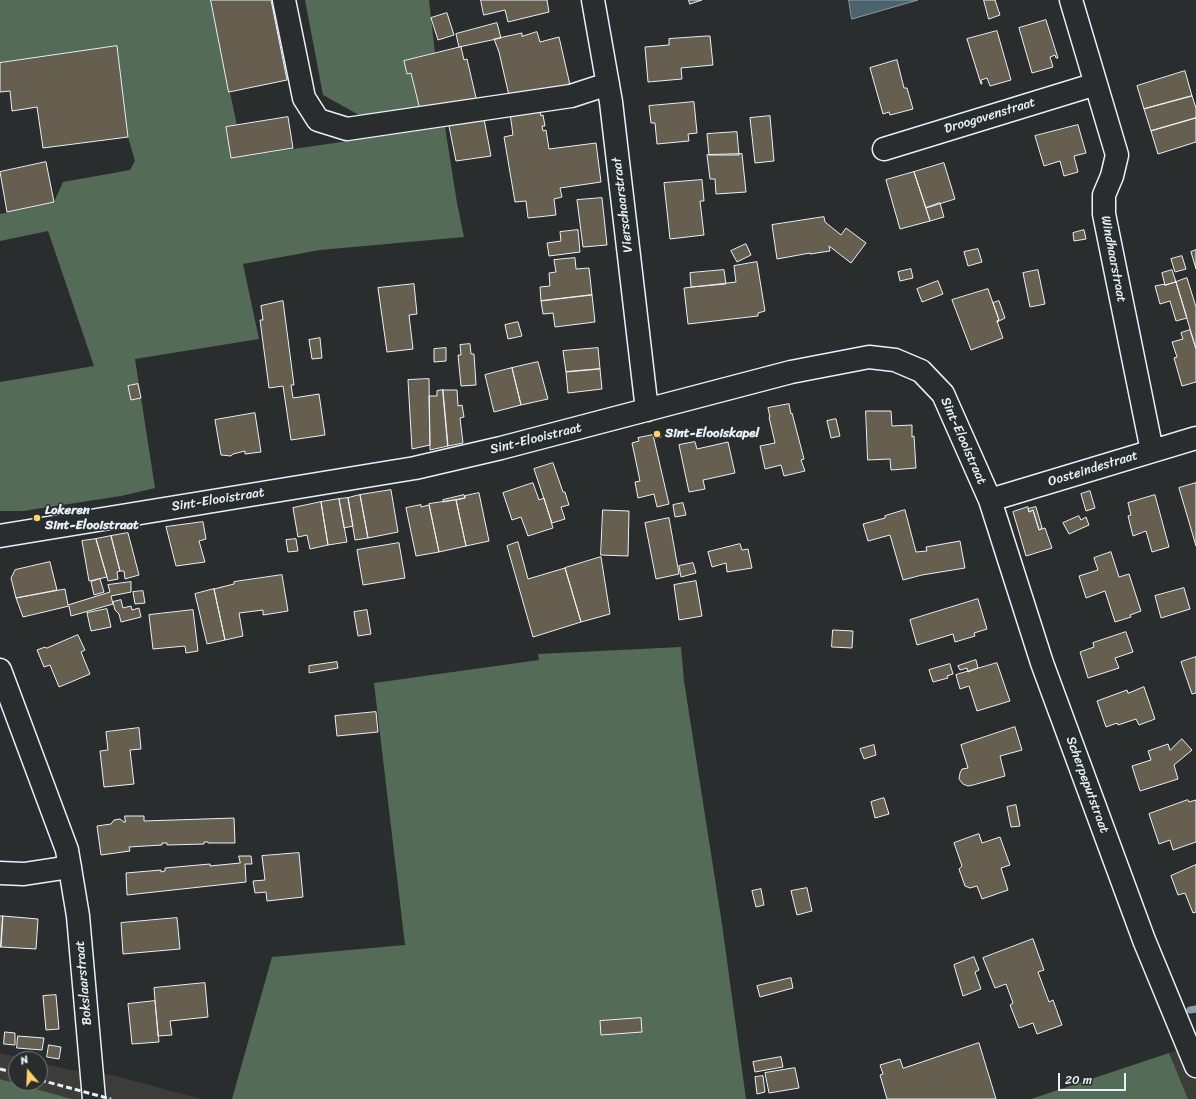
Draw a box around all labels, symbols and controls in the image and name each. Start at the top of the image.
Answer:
street label: Droogovenstraat [943,95,1037,137]
street label: Vierschaarstraat [609,157,637,253]
street label: Windhaarstraat [1097,214,1129,304]
street label: Sint-Elooistraat [937,395,989,487]
street label: Sint-Elooistraat [489,420,583,458]
place label: Sint-Elooiskapel [665,426,759,442]
marker: Sint-Elooiskapel [652,429,662,439]
street label: Oosteindestraat [1046,448,1140,490]
street label: Sint-Elooistraat [170,485,266,515]
place label: Lokeren Sint-Elooistraat [45,503,139,534]
marker: Lokeren Sint-Elooistraat [32,513,42,523]
street label: Scherpeputstraat [1062,734,1112,836]
street label: Bokslaarstraat [73,940,95,1026]
text: N [18,1050,31,1070]
north arrow [8,1051,48,1091]
scale bar [1060,1065,1128,1091]
text: 20 m [1065,1069,1092,1091]

